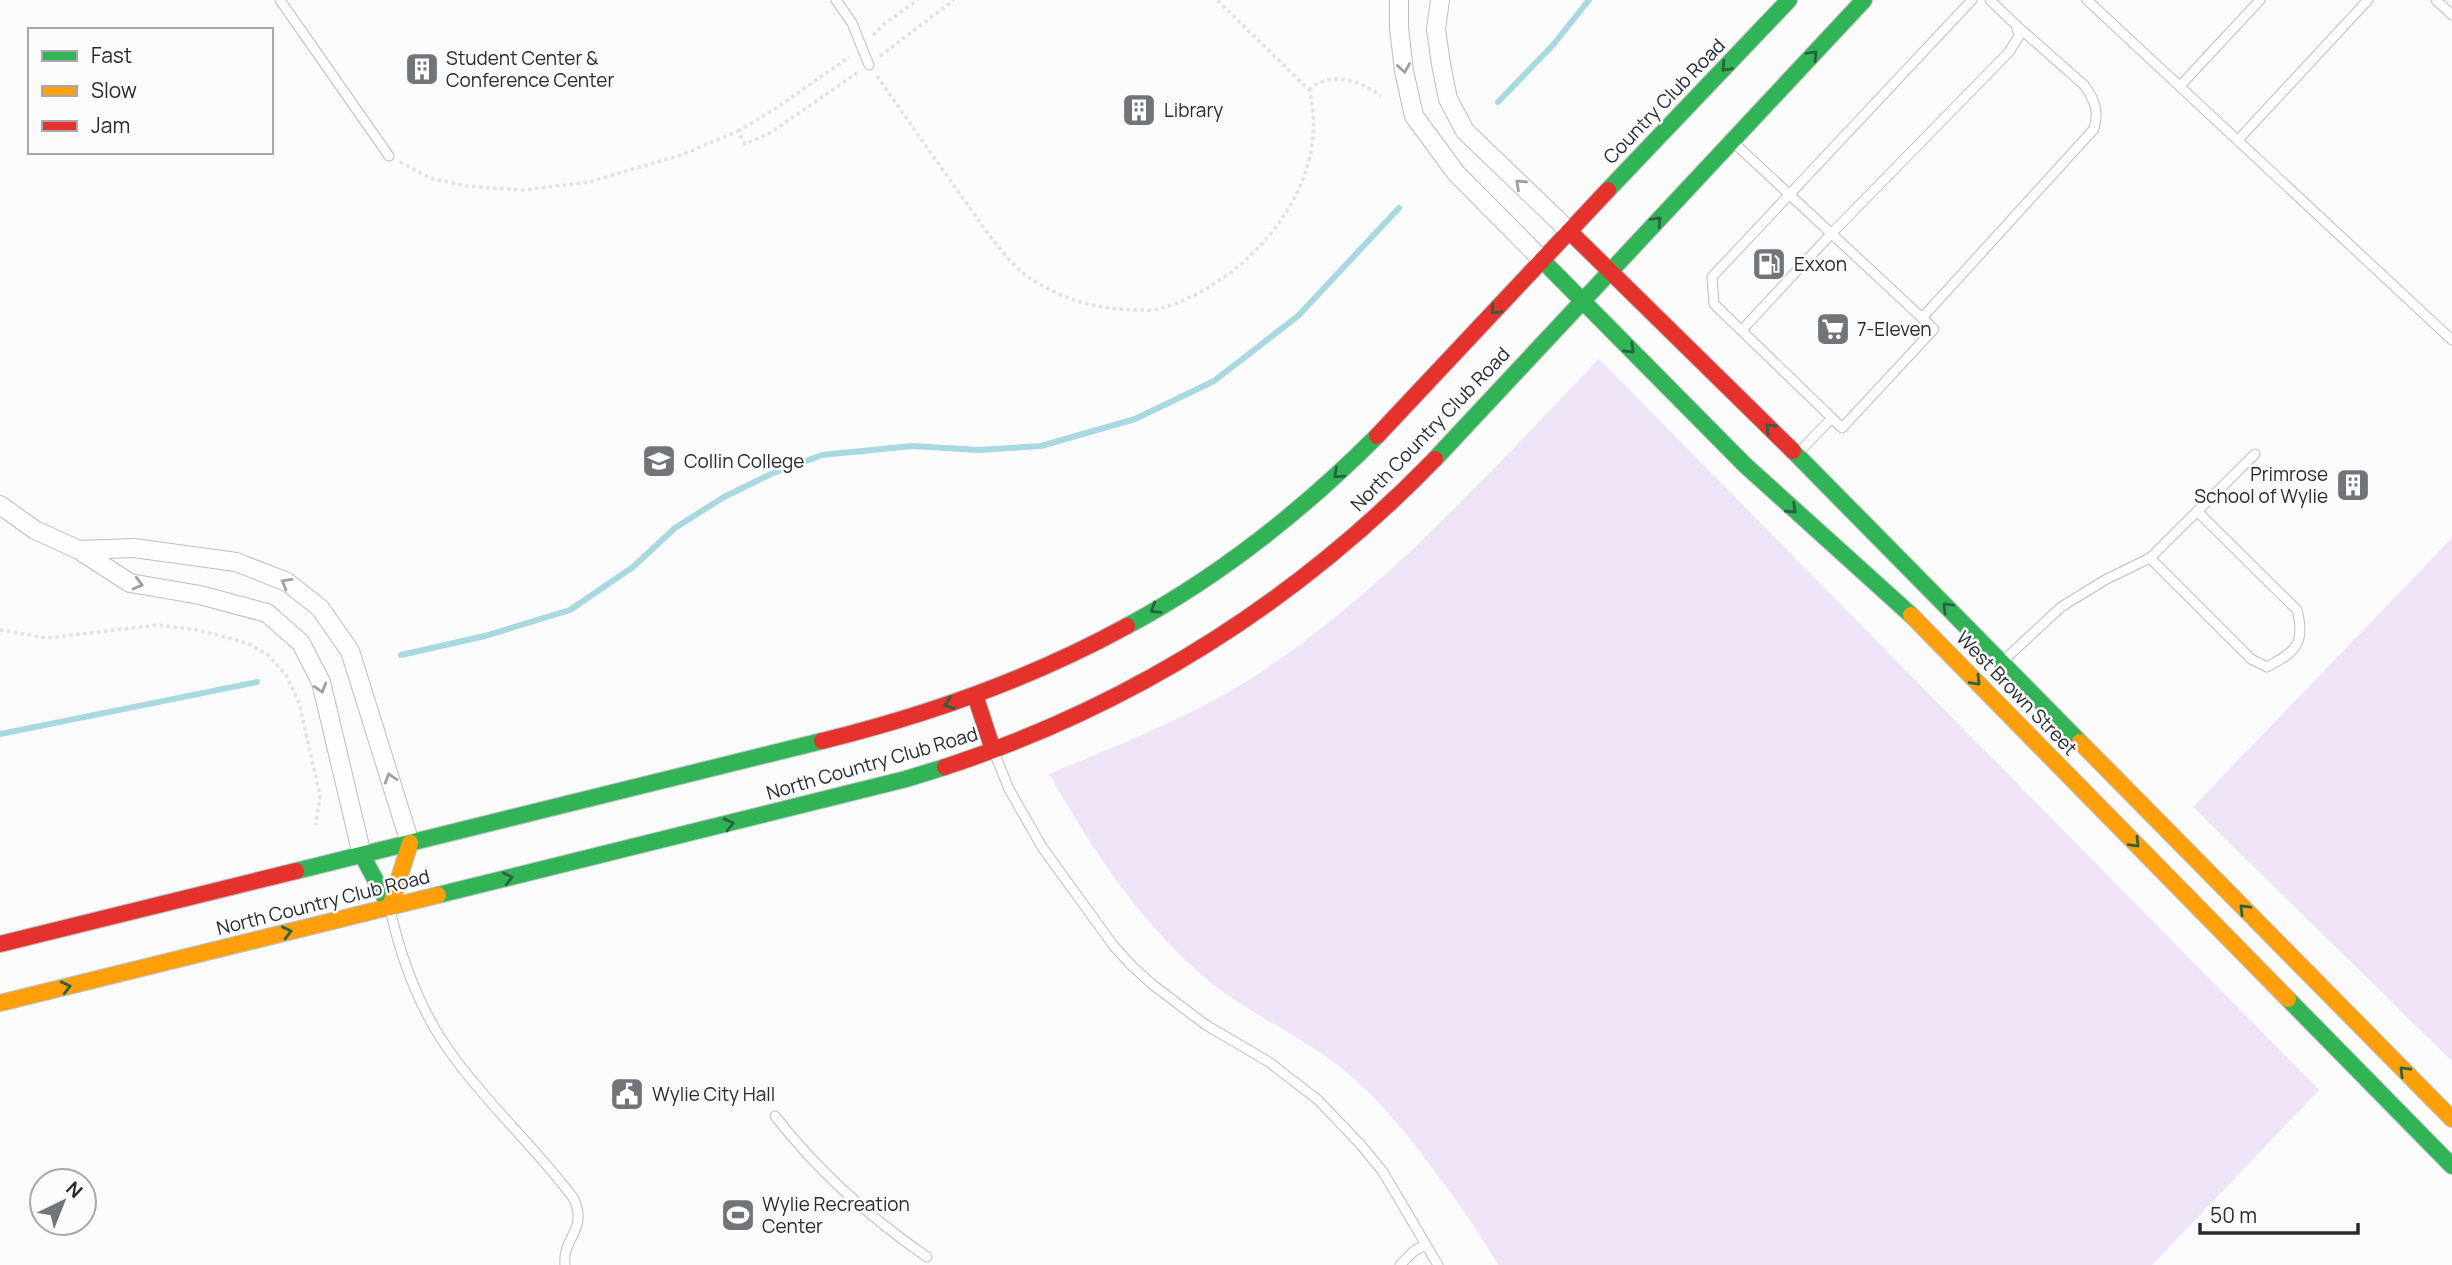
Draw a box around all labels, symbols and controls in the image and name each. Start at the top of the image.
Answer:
legend [28,28,273,154]
street label: Country Club Road [1597,33,1731,169]
text: Fast [91,41,132,69]
place label: Student Center & Conference Center [446,45,614,93]
building icon: Student Center & Conference Center [403,50,441,88]
one-way arrow [1804,50,1817,63]
one-way arrow [1721,59,1734,72]
one-way arrow [1396,62,1411,74]
text: Slow [91,76,137,104]
building icon: Library [1120,91,1158,129]
place label: Library [1164,97,1223,123]
text: Jam [91,111,130,139]
one-way arrow [1515,179,1528,192]
one-way arrow [1648,216,1661,229]
fuel station icon: Exxon [1750,245,1788,283]
place label: Exxon [1794,251,1847,277]
one-way arrow [1491,302,1504,315]
supermarket icon: 7-Eleven [1814,310,1852,348]
place label: 7-Eleven [1857,316,1932,342]
street label: North Country Club Road [1345,341,1515,517]
one-way arrow [1622,341,1634,353]
one-way arrow [1765,423,1778,436]
school or university icon: Collin College [640,442,678,480]
place label: Collin College [684,448,804,474]
place label: Primrose School of Wylie [2194,461,2328,509]
one-way arrow [1333,466,1346,478]
building icon: Primrose School of Wylie [2334,466,2372,504]
one-way arrow [1784,500,1797,513]
one-way arrow [131,575,143,590]
one-way arrow [281,578,294,591]
one-way arrow [1150,601,1163,614]
one-way arrow [1943,602,1956,615]
street label: West Brown Street [1951,625,2083,761]
one-way arrow [1967,672,1980,685]
one-way arrow [313,681,328,693]
one-way arrow [944,696,956,710]
street label: North Country Club Road [763,720,981,806]
one-way arrow [384,772,398,784]
one-way arrow [723,818,735,832]
one-way arrow [2127,835,2140,848]
street label: North Country Club Road [214,863,432,941]
one-way arrow [502,872,514,886]
one-way arrow [2240,904,2253,917]
one-way arrow [281,926,293,940]
one-way arrow [60,981,72,995]
one-way arrow [2399,1066,2412,1079]
public building icon: Wylie City Hall [608,1075,646,1113]
place label: Wylie City Hall [652,1081,775,1107]
north arrow [28,1167,98,1237]
text: N [61,1175,88,1204]
place label: Wylie Recreation Center [762,1191,910,1239]
scale bar [2200,1192,2358,1236]
sports icon: Wylie Recreation Center [719,1196,757,1234]
text: 50 m [2210,1201,2257,1229]

